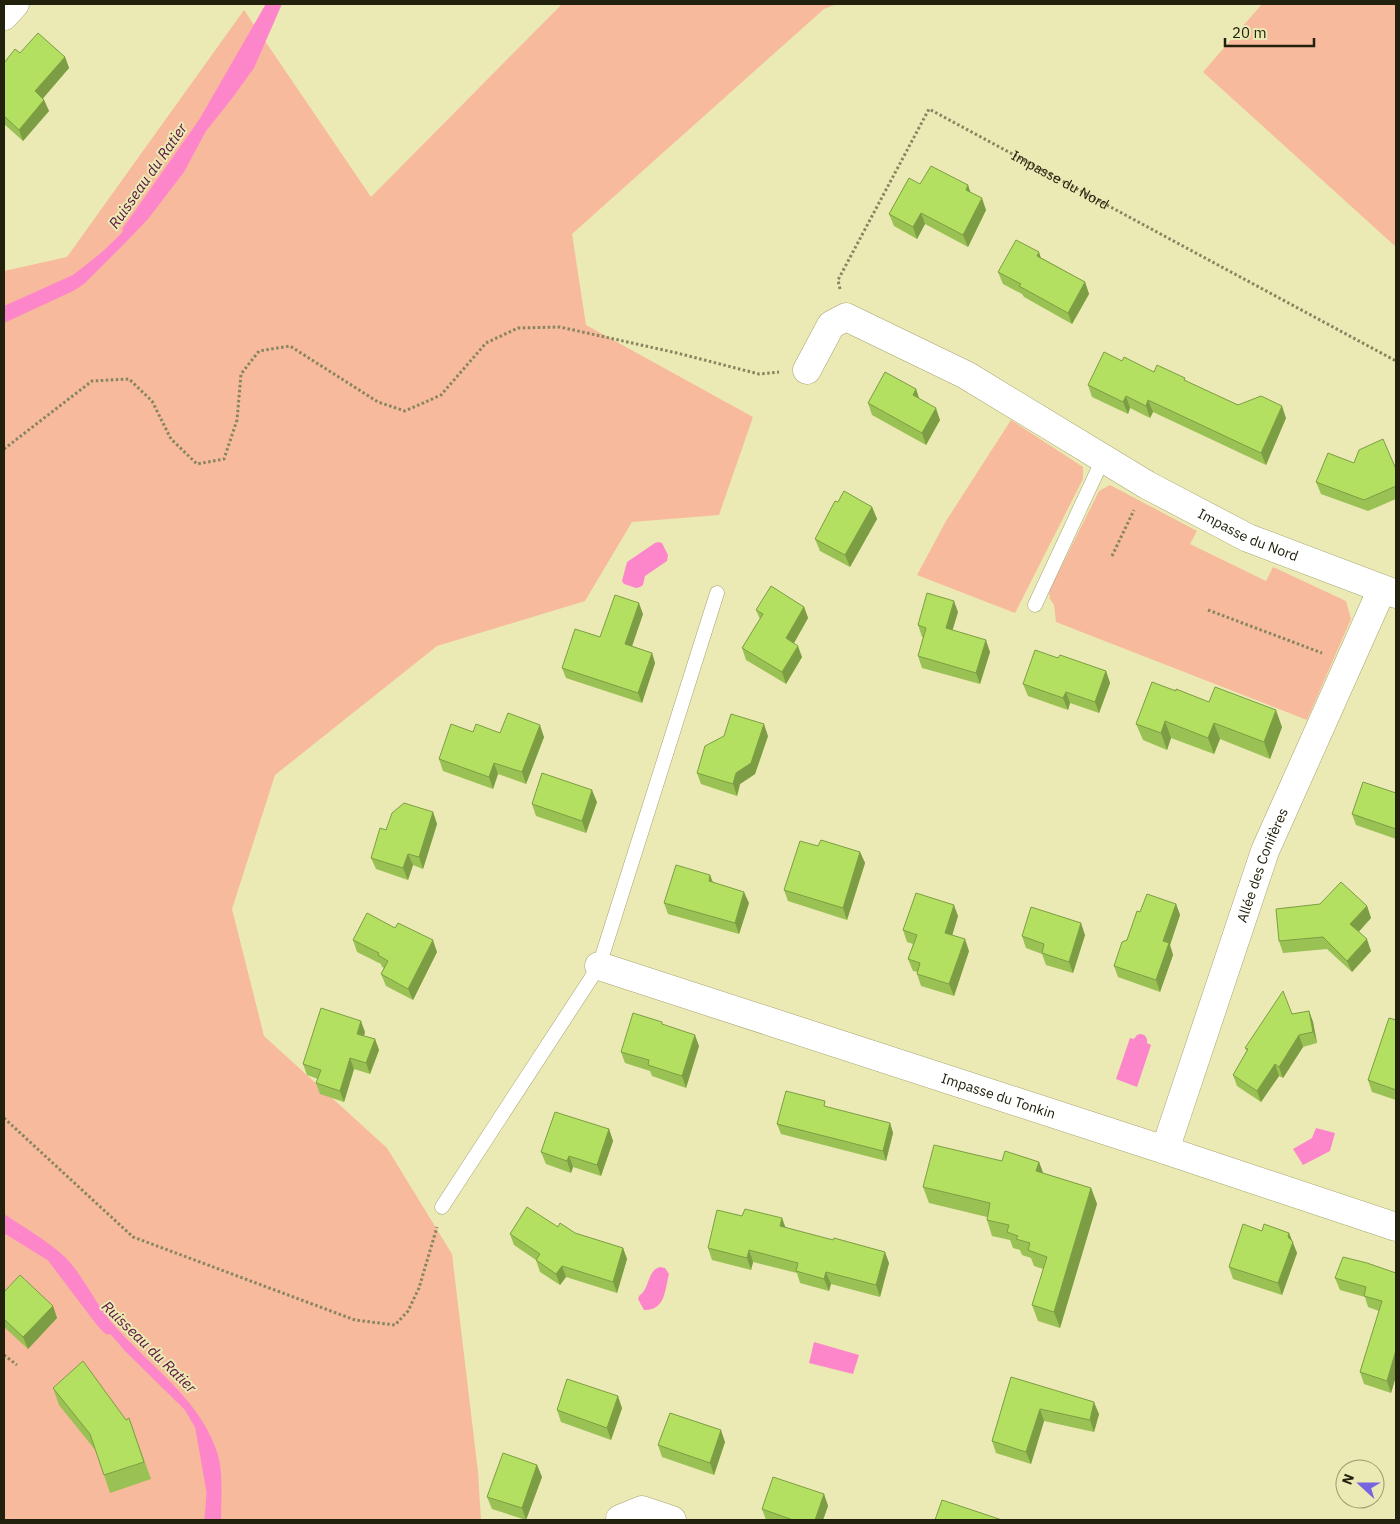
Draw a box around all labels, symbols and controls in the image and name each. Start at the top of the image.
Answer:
scale bar [1225,15,1314,47]
text: 20 m [1232,23,1267,42]
water label: Ruisseau du Ratier [104,119,191,232]
street label: Impasse du Nord [1008,146,1112,213]
street label: Impasse du Nord [1195,504,1301,565]
street label: Allée des Conifères [1233,805,1292,925]
street label: Impasse du Tonkin [939,1069,1058,1123]
water label: Ruisseau du Ratier [98,1297,201,1397]
north arrow [1335,1459,1385,1509]
text: N [1338,1471,1358,1487]

